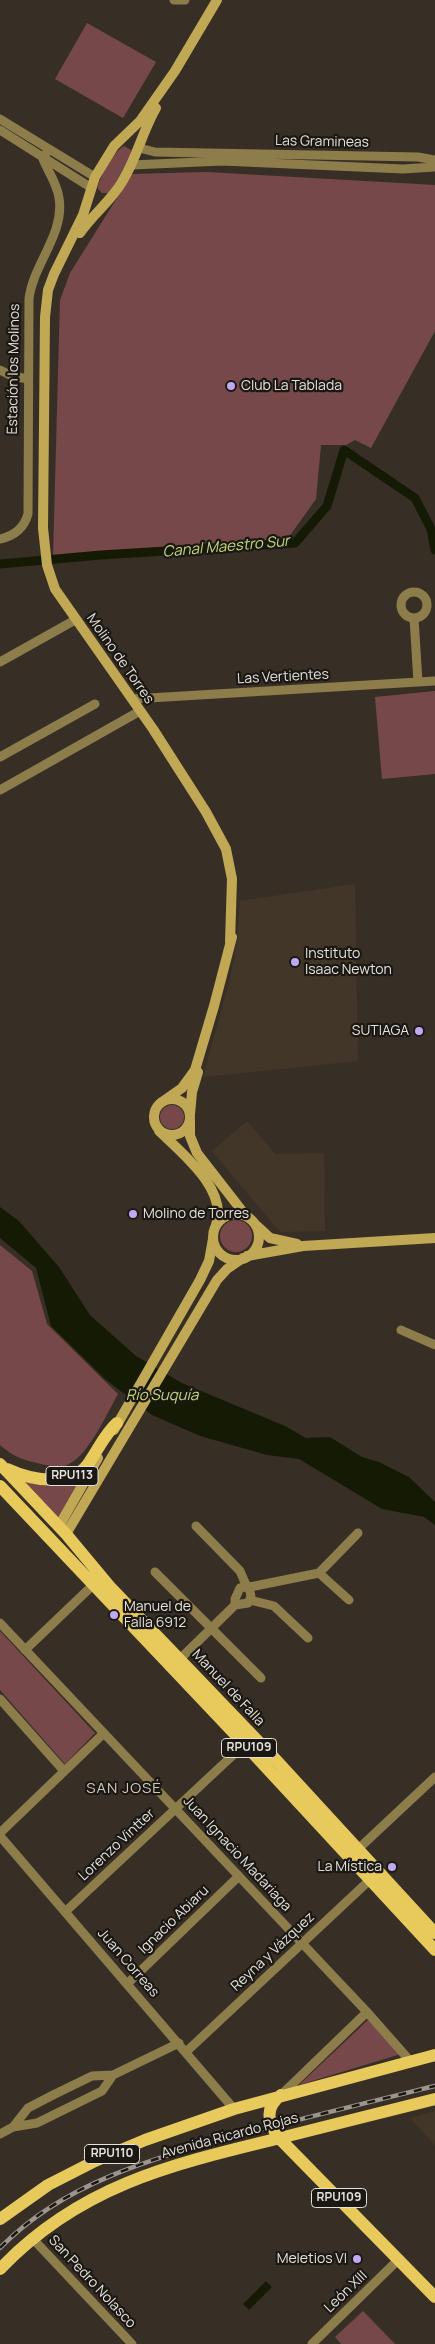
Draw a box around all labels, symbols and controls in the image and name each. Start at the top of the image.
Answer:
street label: Las Gramineas [275,133,369,151]
street label: Estación los Molinos [4,303,24,435]
place label: Club La Tablada [241,378,342,394]
marker: Club La Tablada [225,380,237,392]
water label: Canal Maestro Sur [162,532,290,562]
street label: Molino de Torres [83,611,157,707]
street label: Las Vertientes [237,666,329,688]
place label: Instituto Isaac Newton [305,946,392,979]
marker: Instituto Isaac Newton [289,956,301,968]
place label: SUTIAGA [352,1023,409,1039]
marker: SUTIAGA [413,1025,425,1037]
place label: Molino de Torres [143,1206,249,1222]
marker: Molino de Torres [127,1208,139,1220]
water label: Río Suquía [126,1387,198,1405]
road number: RPU113 [46,1466,98,1485]
place label: Manuel de Falla 6912 [124,1599,191,1631]
marker: Manuel de Falla 6912 [108,1609,120,1621]
street label: Manuel de Falla [188,1646,268,1730]
road number: RPU109 [222,1739,276,1758]
district label: SAN JOSÉ [85,1780,163,1798]
street label: Juan Ignacio Madariaga [179,1793,295,1915]
street label: Lorenzo Vintter [75,1805,159,1885]
place label: La Mística [318,1859,382,1875]
marker: La Mística [386,1861,398,1873]
street label: Ignacio Abiaru [135,1882,213,1958]
street label: Reyna y Vázquez [228,1909,318,1995]
street label: Juan Correas [94,1925,162,2001]
street label: Avenida Ricardo Rojas [160,2110,300,2162]
road number: RPU110 [84,2144,140,2164]
road number: RPU109 [312,2188,366,2208]
street label: San Pedro Nolasco [45,2232,139,2332]
place label: Meletios VI [277,2251,347,2267]
marker: Meletios VI [351,2253,363,2265]
street label: León XIII [321,2268,371,2316]

